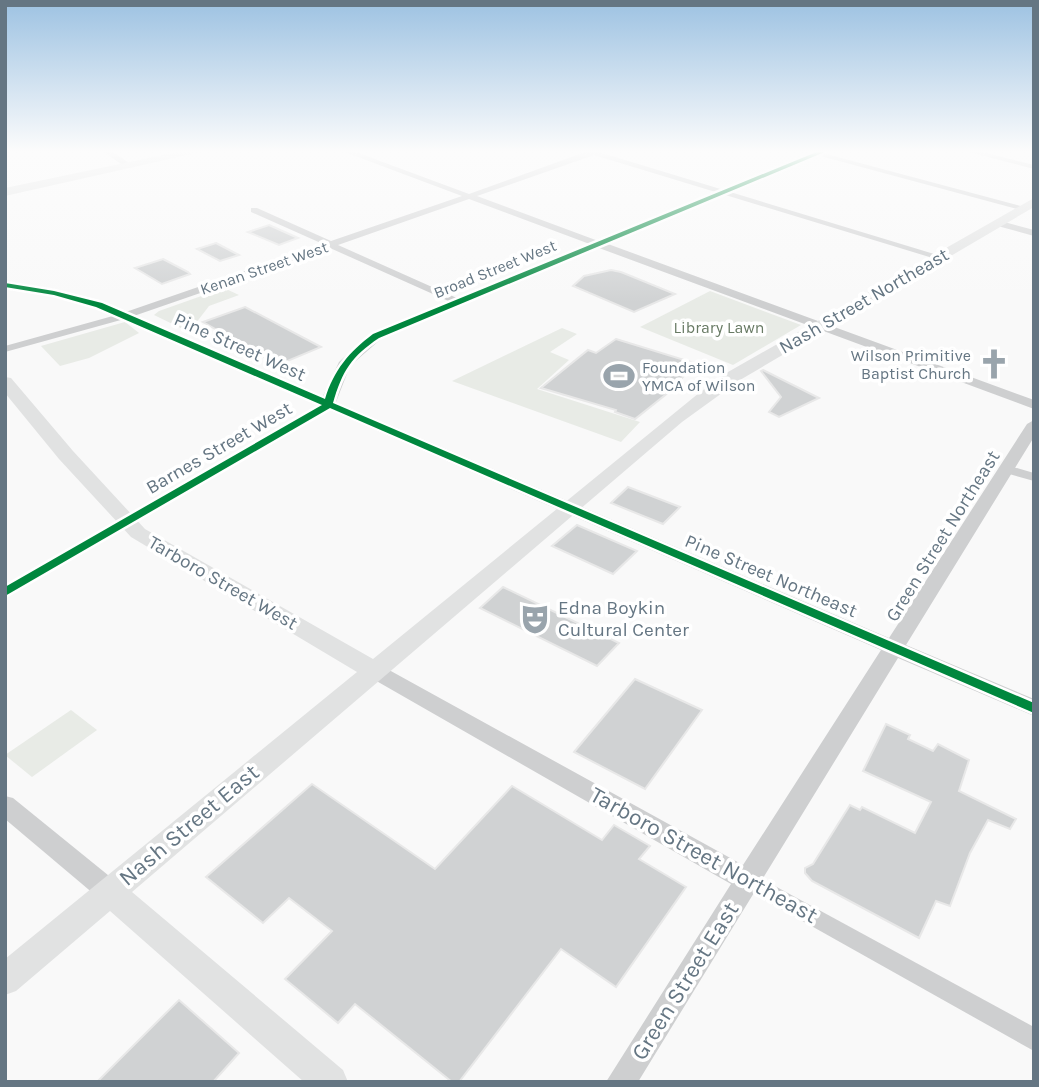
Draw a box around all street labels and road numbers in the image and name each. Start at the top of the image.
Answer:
street label: Broad Street West [431,236,559,302]
street label: Kenan Street West [198,237,330,299]
street label: Nash Street Northeast [775,243,953,359]
street label: Pine Street West [171,308,309,386]
street label: Barnes Street West [142,397,296,499]
street label: Green Street Northeast [881,446,1005,626]
street label: Pine Street Northeast [682,530,860,622]
street label: Tarboro Street West [145,531,301,635]
street label: Nash Street East [113,758,265,892]
street label: Tarboro Street Northeast [586,781,823,929]
street label: Green Street East [626,897,745,1065]

